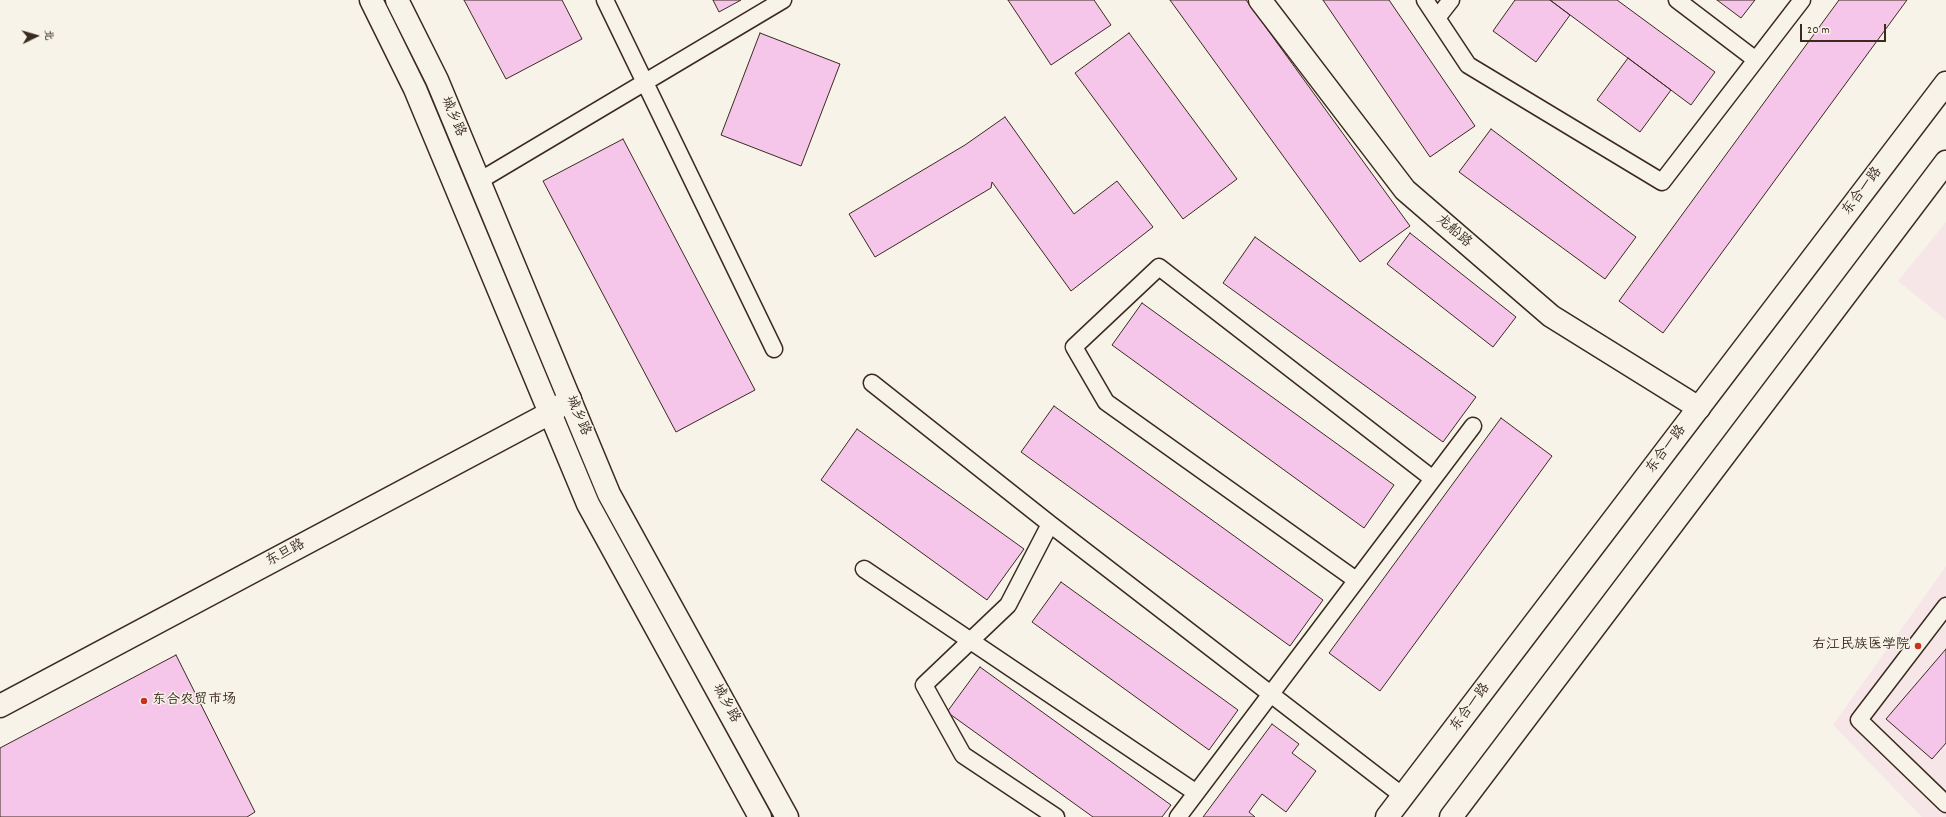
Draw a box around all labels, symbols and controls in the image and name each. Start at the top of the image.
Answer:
north arrow [16,16,56,56]
scale bar [1802,16,1888,42]
text: 20 m [1807,22,1830,39]
text: 北 [40,29,56,41]
street label: 城乡路 [436,94,468,140]
street label: 东合一路 [1839,165,1887,219]
street label: 龙船路 [1432,212,1474,252]
street label: 城乡路 [561,393,593,439]
street label: 东合一路 [1643,423,1691,477]
street label: 东旦路 [264,537,308,571]
place label: 右江民族医学院 [1812,638,1910,654]
marker: 右江民族医学院 [1913,641,1923,651]
street label: 东合一路 [1447,681,1495,735]
street label: 城乡路 [707,682,743,726]
place label: 东合农贸市场 [152,693,236,709]
marker: 东合农贸市场 [139,696,149,706]

